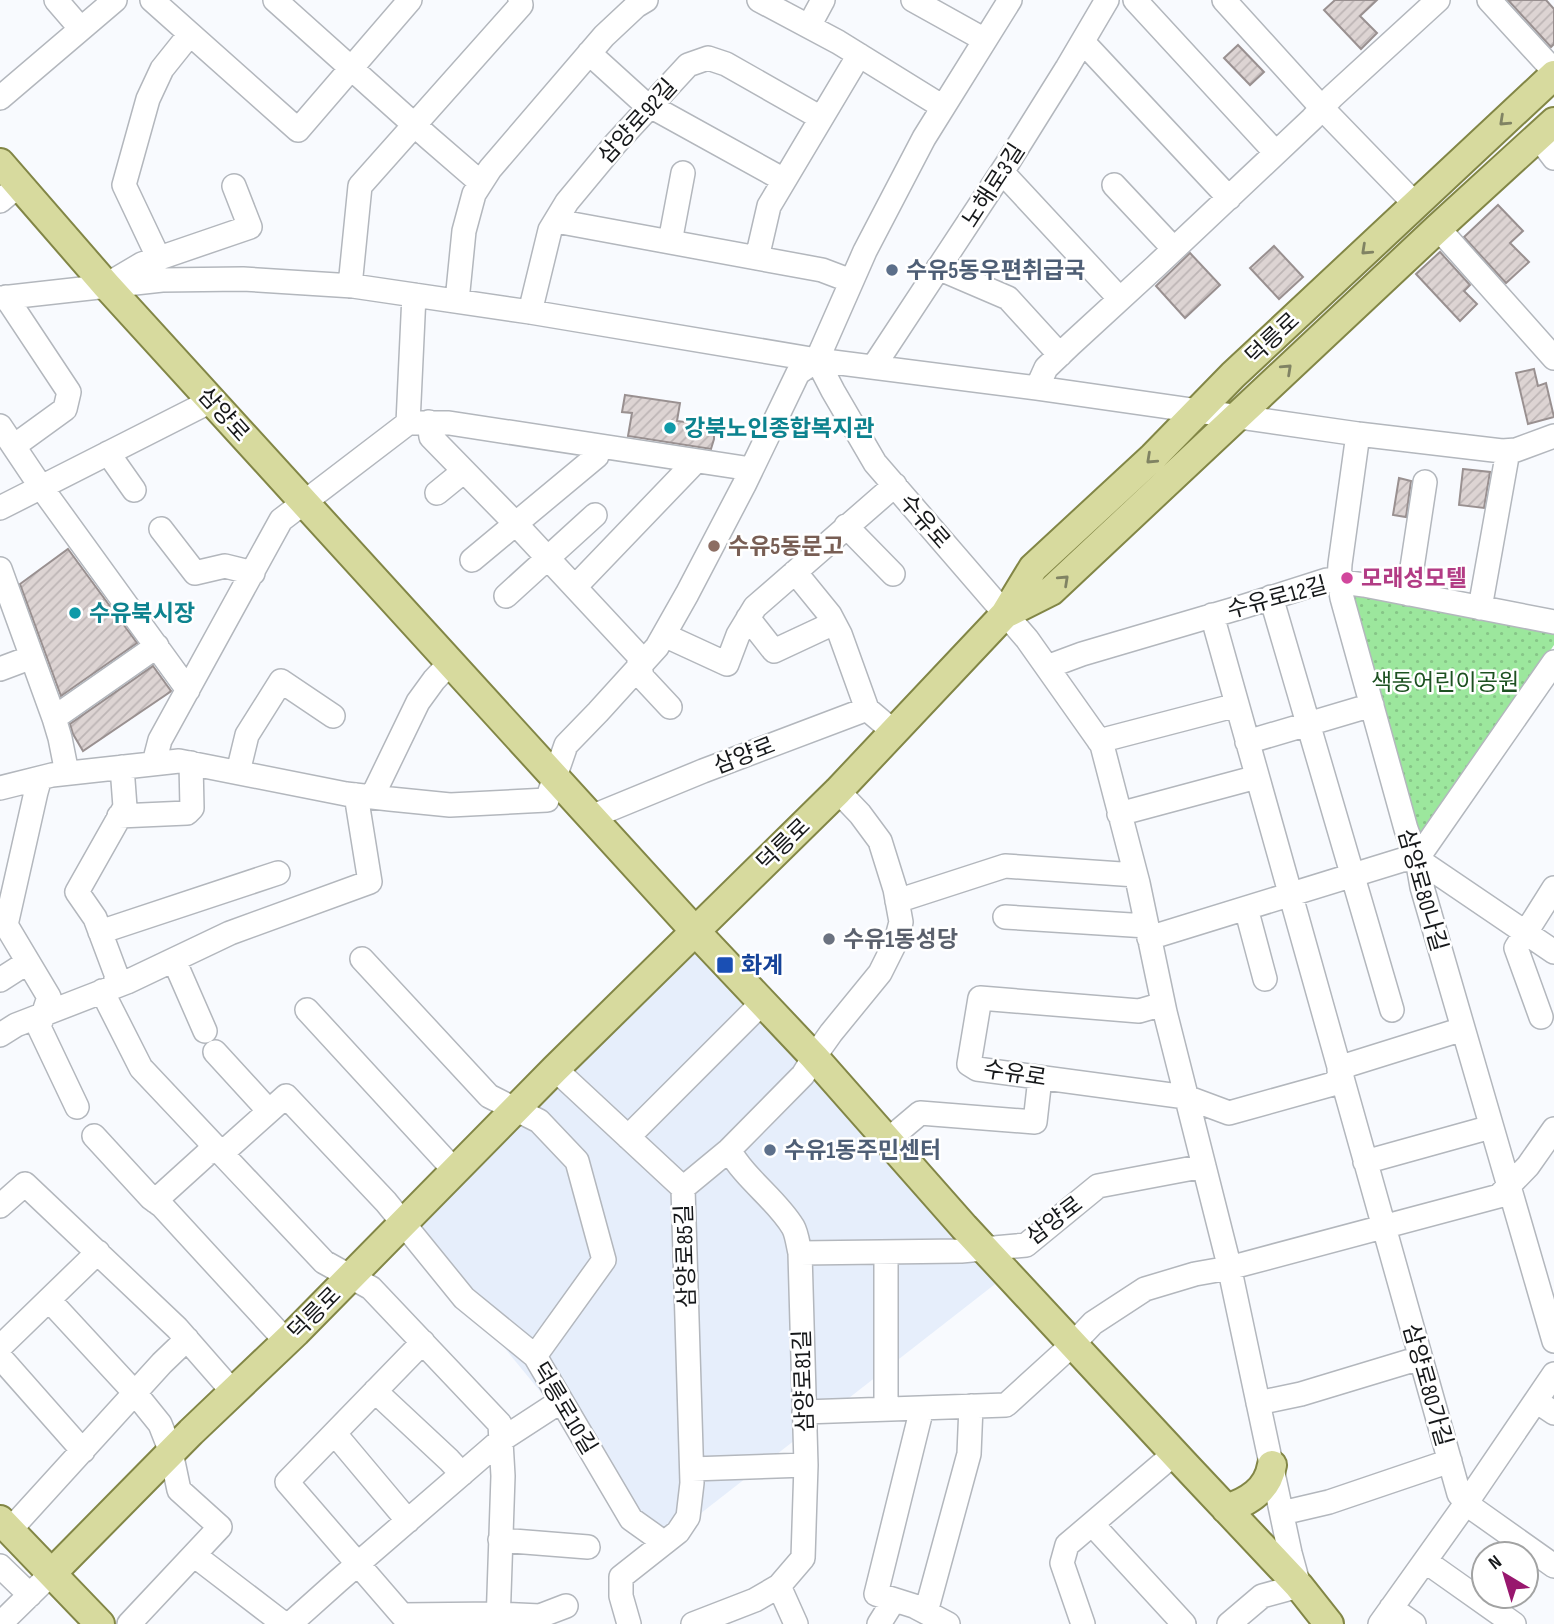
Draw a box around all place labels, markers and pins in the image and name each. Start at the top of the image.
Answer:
place label: 수유5동우편취급국 [906,257,1085,285]
marker: 수유5동우편취급국 [884,262,900,278]
place label: 강북노인종합복지관 [684,415,874,443]
marker: 강북노인종합복지관 [662,420,678,436]
place label: 수유5동문고 [728,533,844,561]
marker: 수유5동문고 [706,538,722,554]
place label: 모래성모텔 [1361,565,1467,593]
marker: 모래성모텔 [1339,570,1355,586]
place label: 수유북시장 [89,600,195,628]
marker: 수유북시장 [67,605,83,621]
place label: 수유1동성당 [843,926,958,954]
marker: 수유1동성당 [821,931,837,947]
place label: 화계 [741,952,783,980]
marker: 화계 [715,955,735,975]
place label: 수유1동주민센터 [784,1137,941,1165]
marker: 수유1동주민센터 [762,1142,778,1158]

